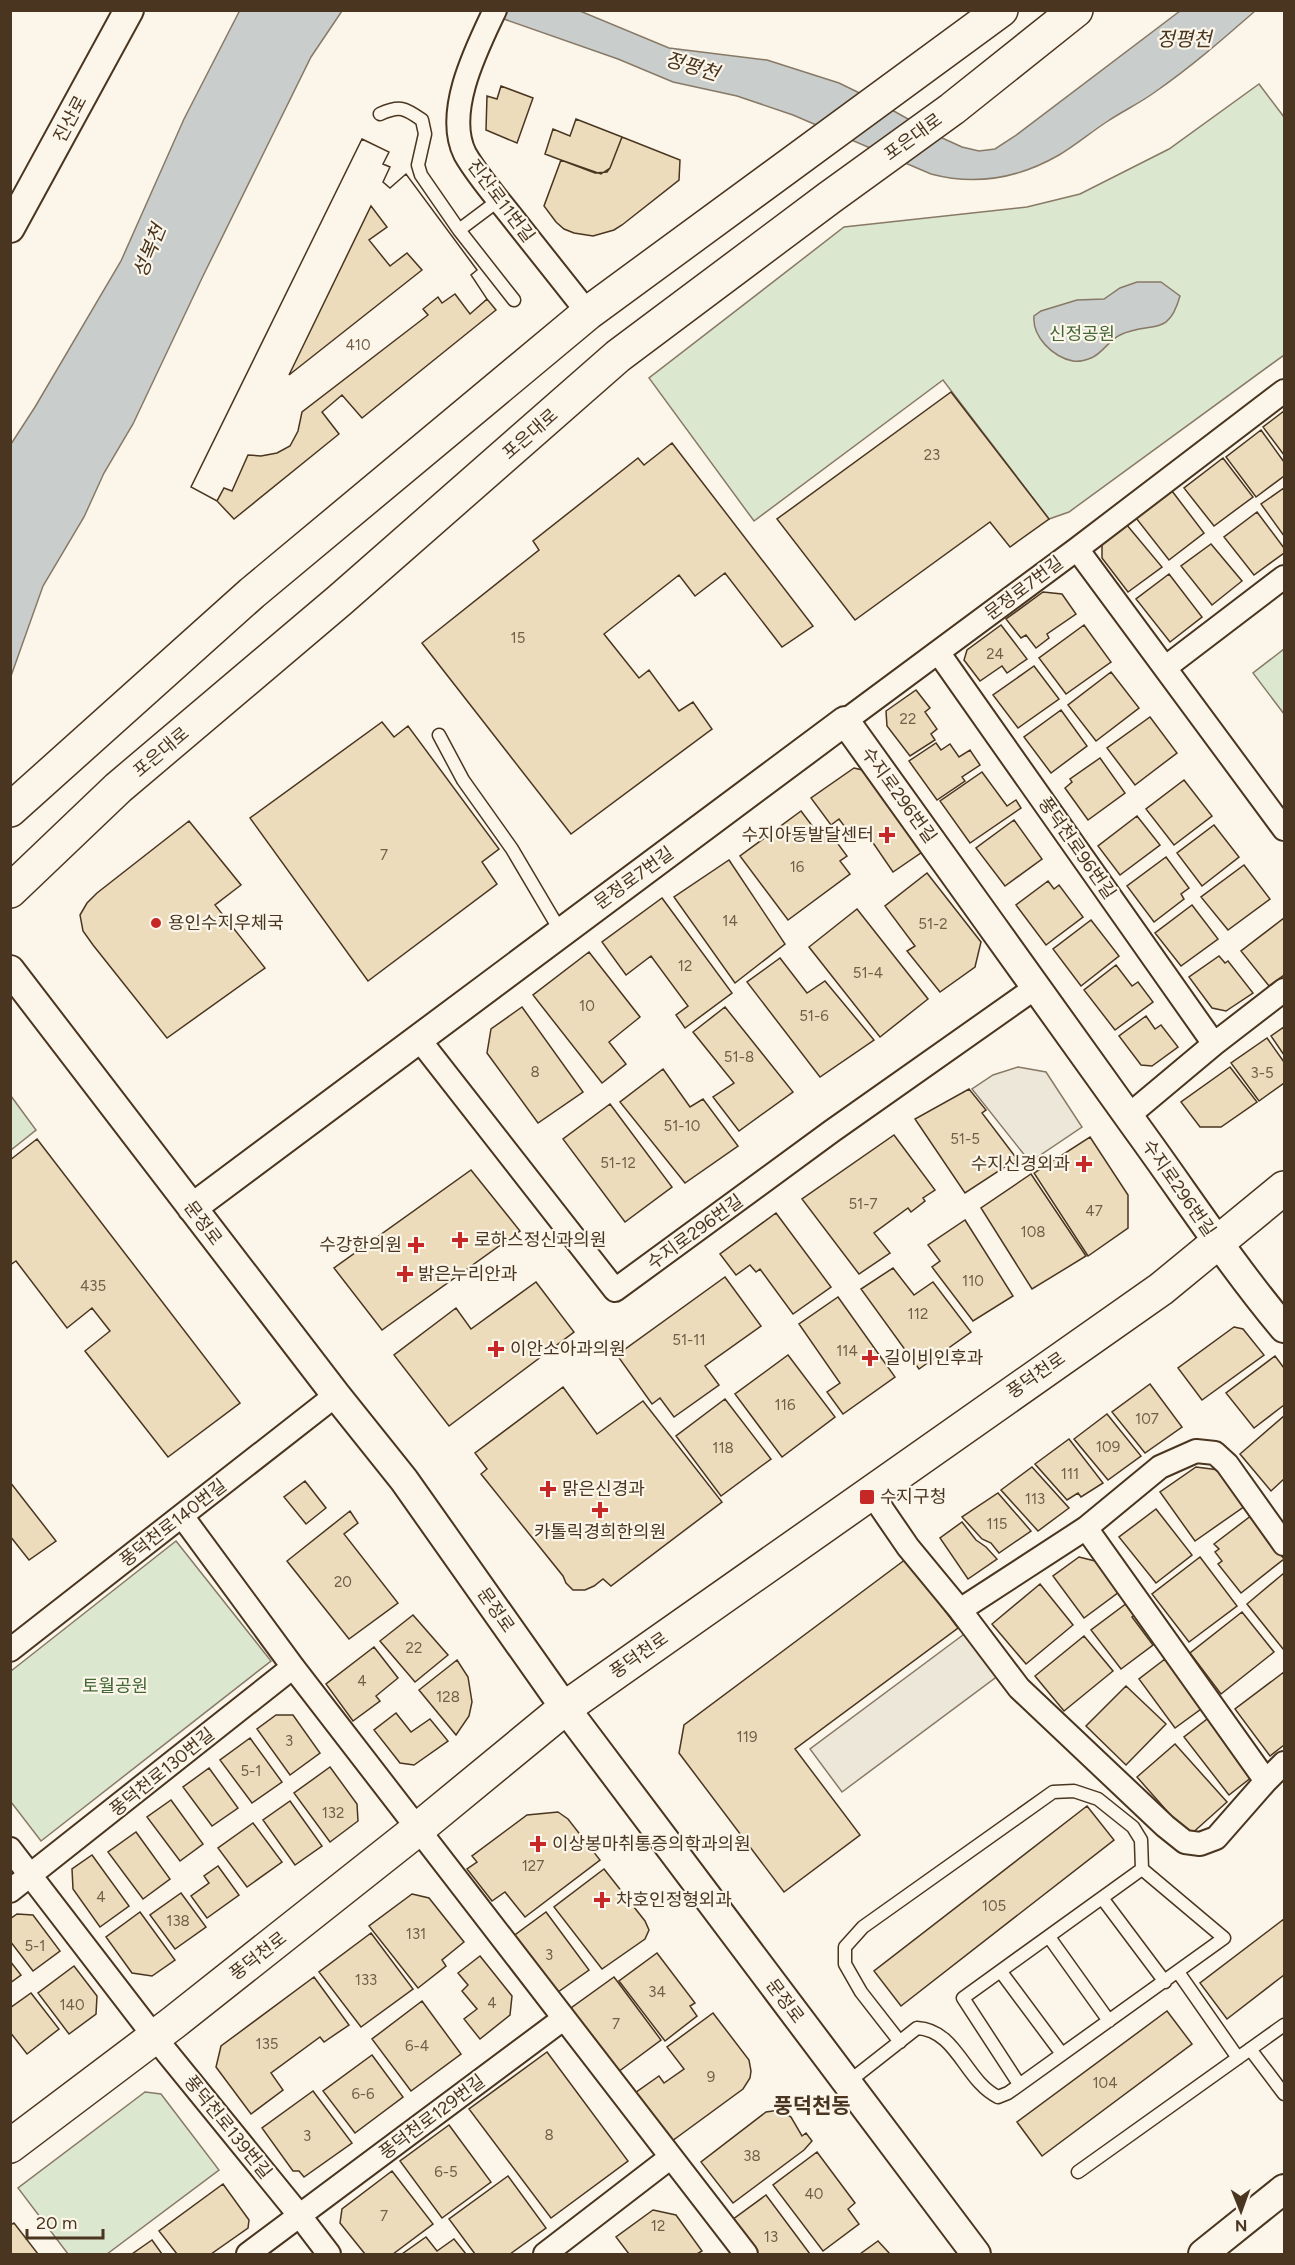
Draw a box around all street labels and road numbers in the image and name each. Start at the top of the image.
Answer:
street label: 진산로 [49,92,91,146]
street label: 포은대로 [880,109,946,165]
street label: 진산로11번길 [463,155,539,247]
street label: 포은대로 [498,404,562,464]
street label: 문정로7번길 [980,551,1068,625]
street label: 포은대로 [129,722,193,782]
street label: 수지로296번길 [857,743,941,847]
street label: 풍덕천로96번길 [1034,793,1120,903]
street label: 문정로7번길 [590,842,678,914]
street label: 수지로296번길 [1138,1135,1220,1241]
street label: 수지로296번길 [643,1190,747,1274]
street label: 문정로 [179,1197,227,1249]
street label: 풍덕천로 [1003,1347,1069,1403]
street label: 풍덕천로140번길 [115,1474,231,1572]
street label: 문정로 [473,1583,519,1637]
street label: 풍덕천로 [606,1627,672,1683]
street label: 풍덕천로130번길 [105,1723,219,1821]
street label: 풍덕천로 [225,1927,291,1985]
street label: 문정로 [761,1975,809,2027]
street label: 풍덕천로129번길 [375,2070,489,2164]
street label: 풍덕천로139번길 [180,2071,276,2183]

